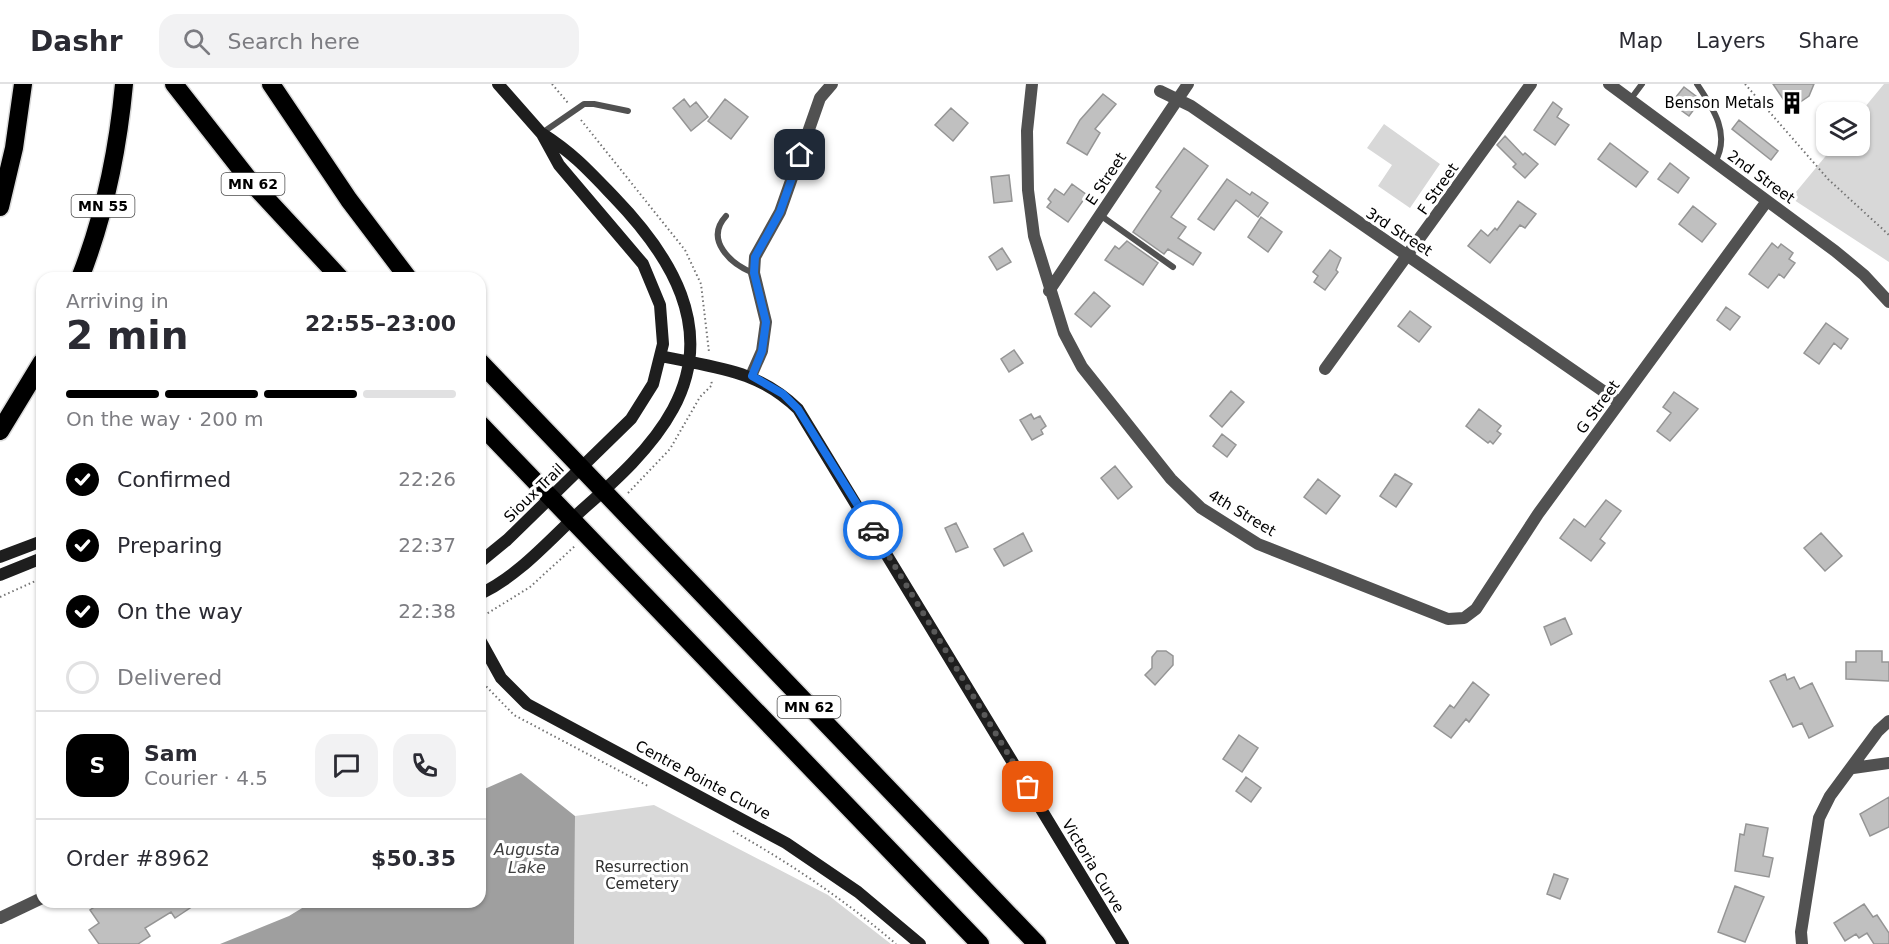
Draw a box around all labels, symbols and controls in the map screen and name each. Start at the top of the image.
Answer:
search box [159,14,579,68]
text: Dashr [30,25,123,58]
icon: search [180,25,213,58]
text: Search here [228,29,360,54]
text: Map [1619,29,1663,53]
text: Layers [1696,29,1765,53]
text: Share [1798,29,1859,53]
building icon: Benson Metals [1779,90,1805,116]
place label: Benson Metals [1664,94,1774,112]
map controls [1816,102,1870,156]
button: layers [1816,102,1870,156]
pin [774,129,825,180]
icon: home [783,138,816,171]
street label: 2nd Street [1724,147,1798,208]
street label: E Street [1082,149,1130,209]
street label: F Street [1414,160,1462,218]
road number: MN 62 [222,173,284,195]
road number: MN 55 [72,195,134,217]
street label: 3rd Street [1363,204,1436,260]
text: Arriving in [66,289,169,313]
text: 22:55–23:00 [305,311,456,336]
text: 2 min [66,313,188,358]
street label: G Street [1573,377,1624,437]
text: On the way · 200 m [66,407,264,431]
street label: Sioux Trail [500,460,568,526]
icon: check [66,463,99,496]
text: Confirmed [117,467,231,492]
text: 22:26 [398,467,456,491]
street label: 4th Street [1205,486,1279,540]
courier [843,500,903,560]
icon: car [857,514,890,547]
icon: check [66,529,99,562]
text: Preparing [117,533,223,558]
text: 22:37 [398,533,456,557]
icon: check [66,595,99,628]
text: On the way [117,599,243,624]
text: 22:38 [398,599,456,623]
text: Delivered [117,665,222,690]
road number: MN 62 [778,696,840,718]
button: chat [315,734,378,797]
button: phone [393,734,456,797]
street label: Centre Pointe Curve [632,737,774,823]
text: Sam [144,741,198,766]
text: S [90,753,105,778]
pin [1002,761,1053,812]
text: Courier · 4.5 [144,766,268,790]
icon: bag [1011,770,1044,803]
street label: Victoria Curve [1058,816,1128,916]
water label: Augusta Lake [493,840,560,877]
text: Order #8962 [66,846,210,871]
text: $50.35 [371,846,456,871]
park label: Resurrection Cemetery [595,858,689,893]

